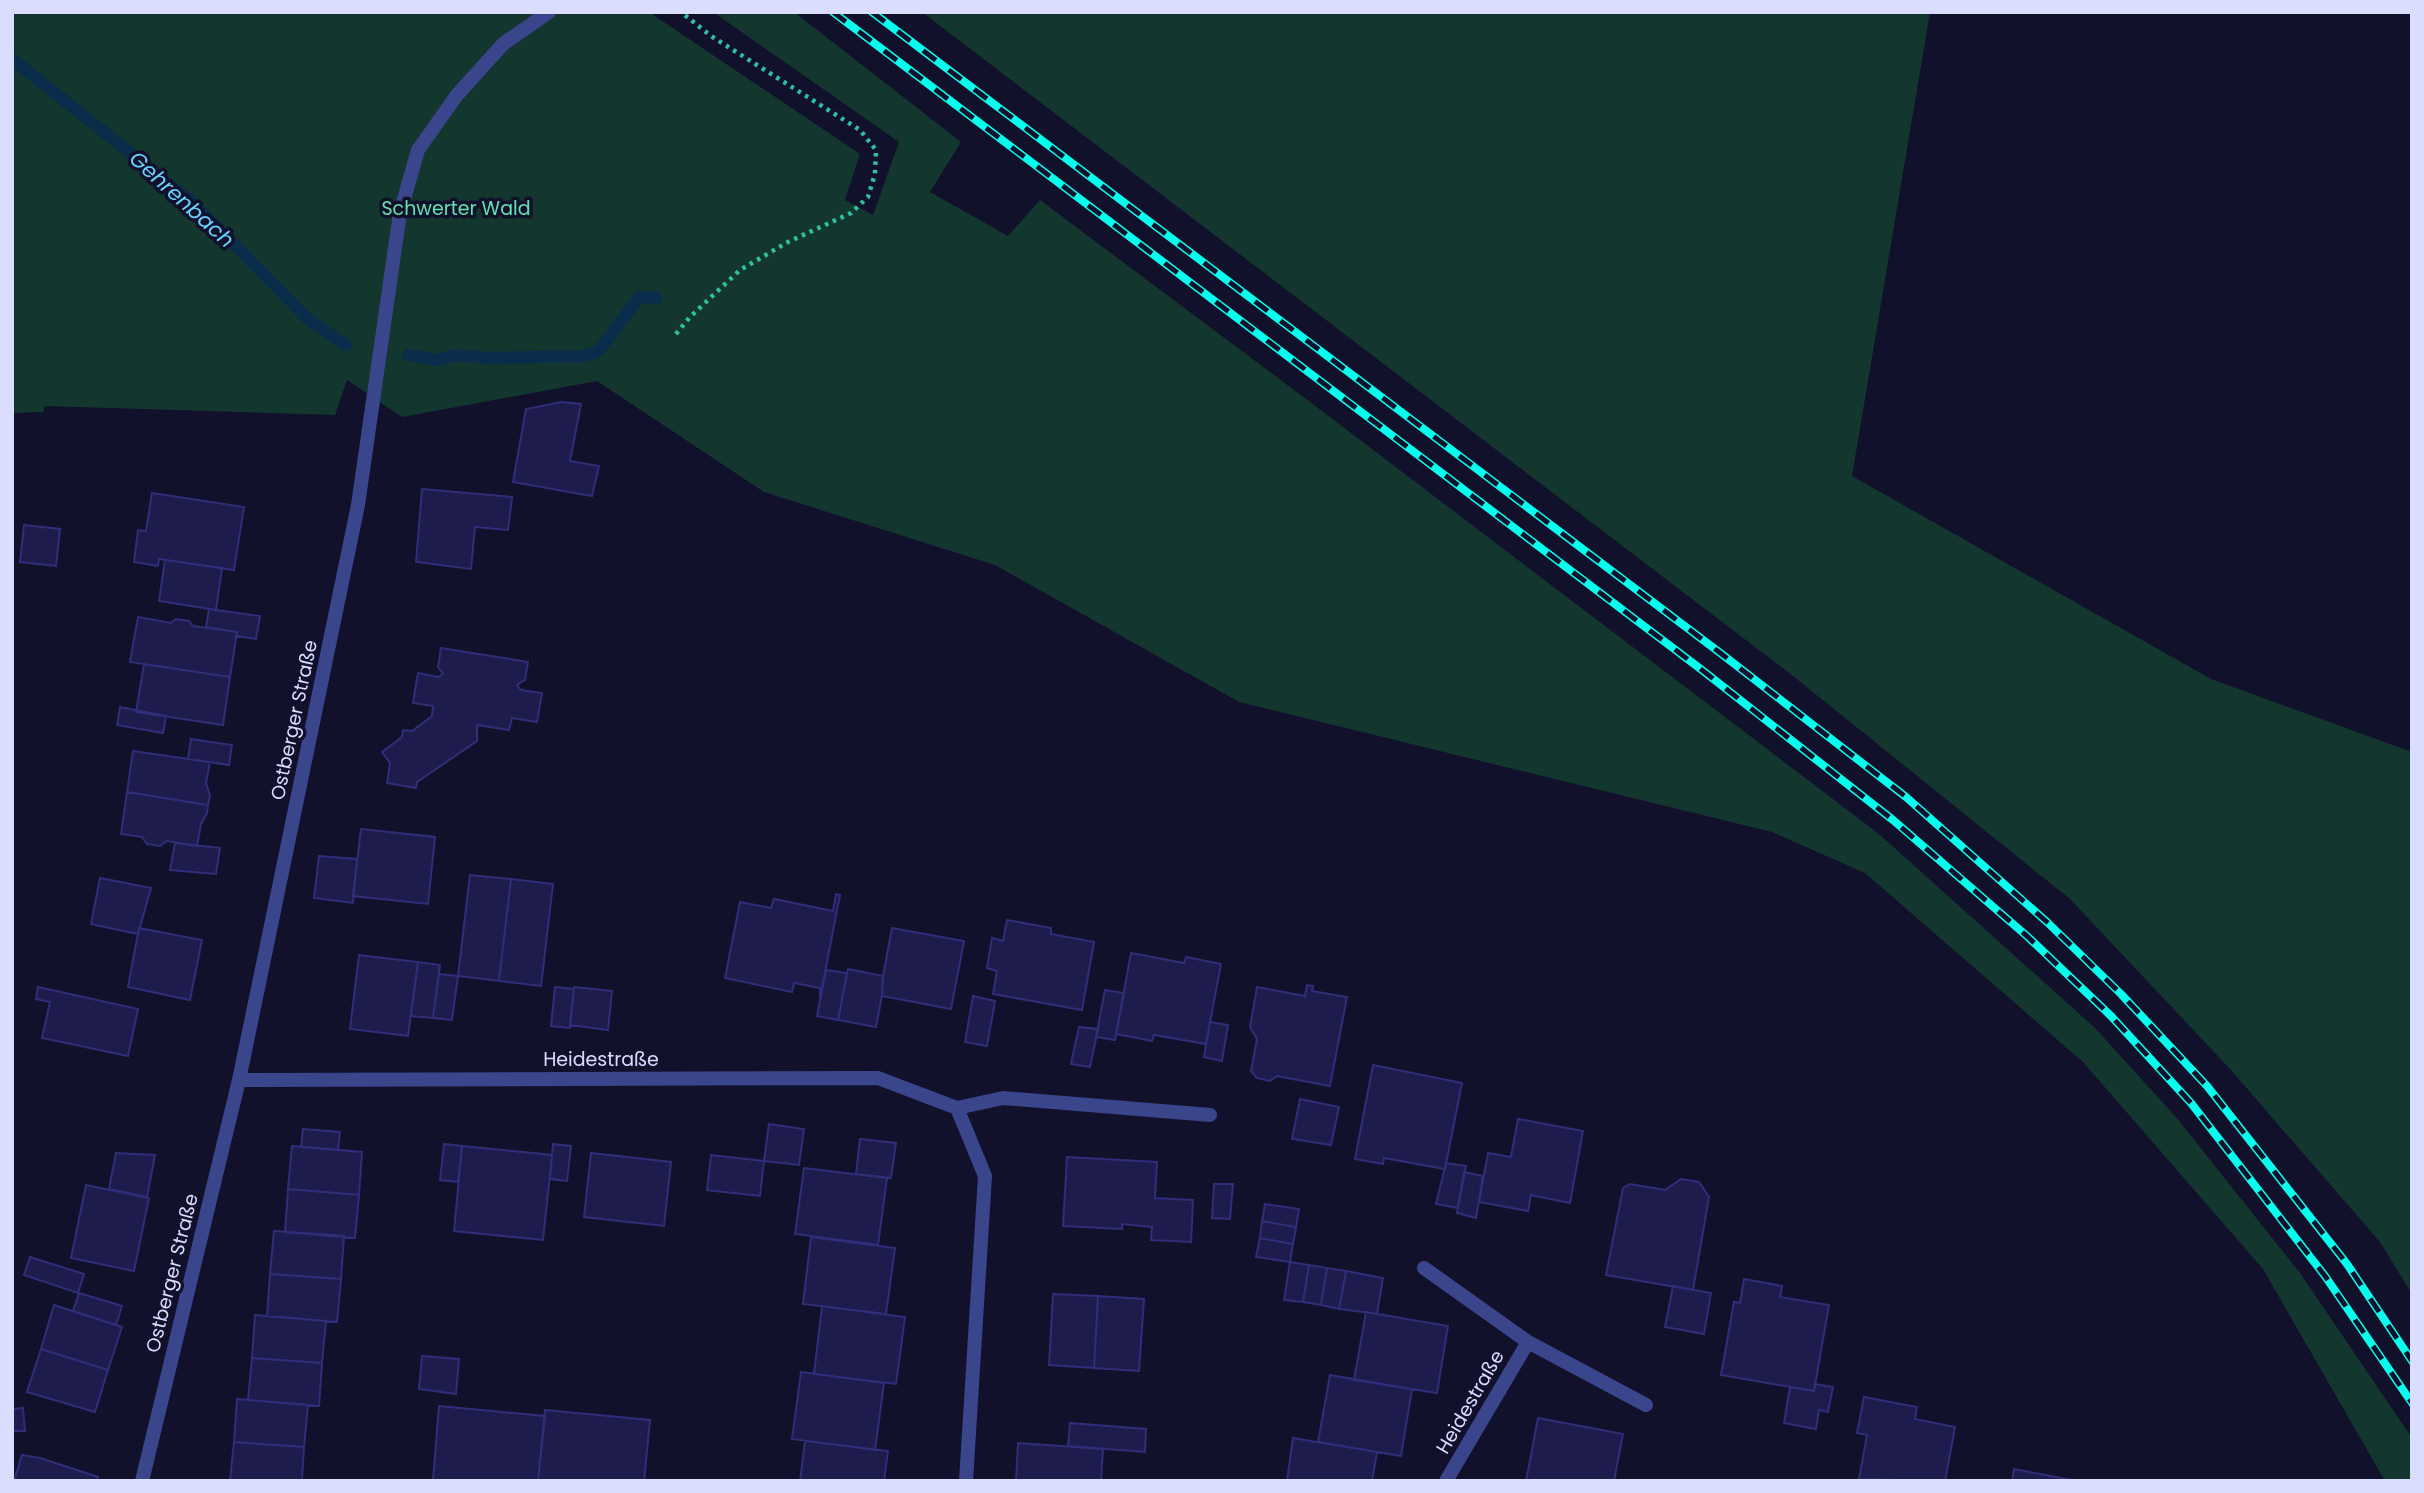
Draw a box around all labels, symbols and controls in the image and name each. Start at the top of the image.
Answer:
water label: Gehrenbach [123,144,241,254]
park label: Schwerter Wald [381,195,531,222]
street label: Ostberger Straße [264,637,324,803]
street label: Heidestraße [543,1046,659,1073]
street label: Ostberger Straße [139,1191,205,1355]
street label: Heidestraße [1429,1345,1511,1459]

